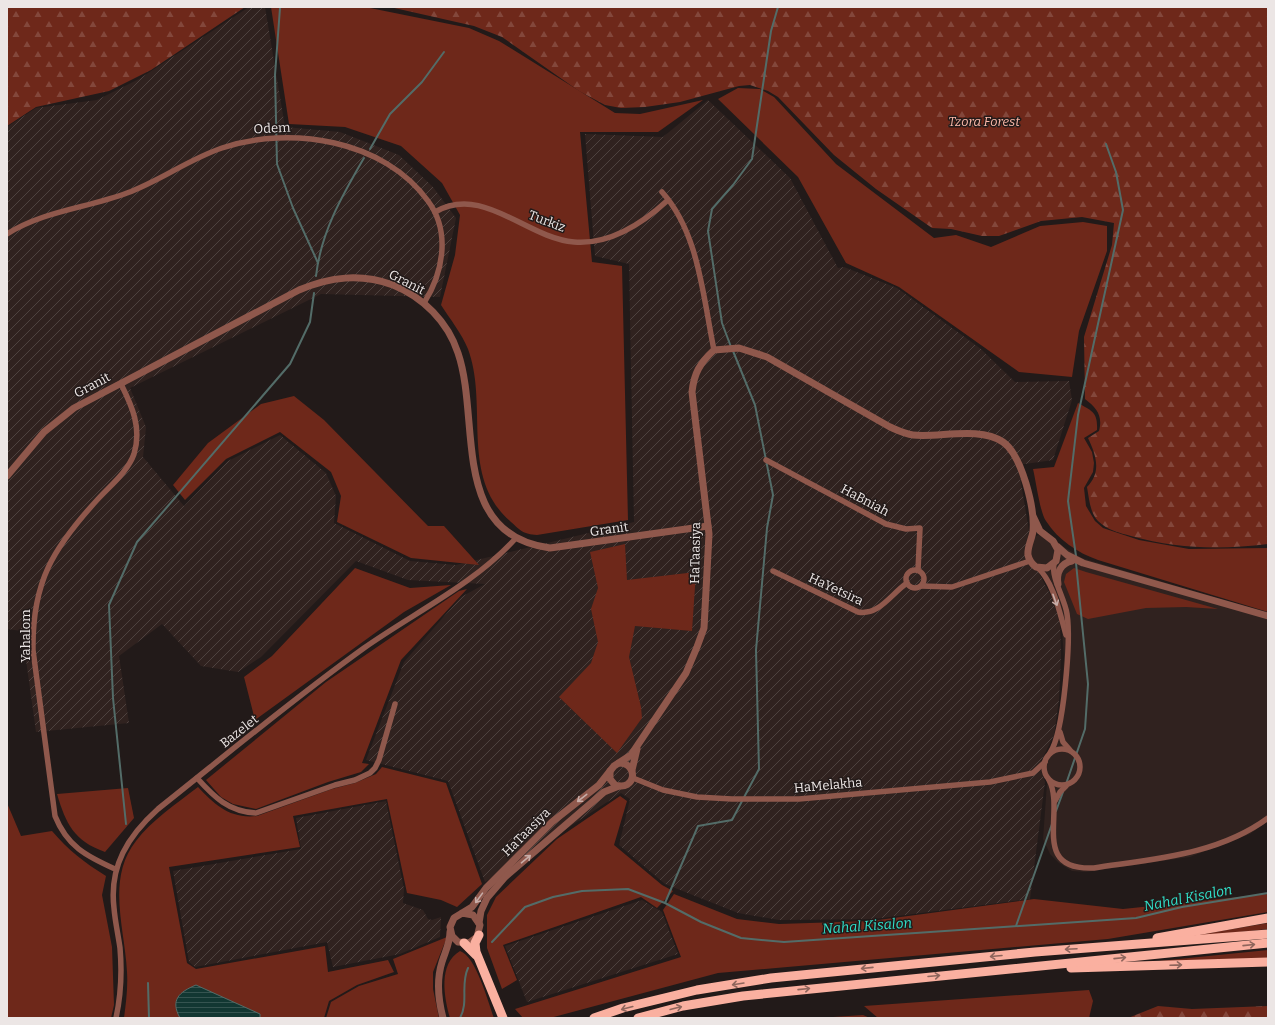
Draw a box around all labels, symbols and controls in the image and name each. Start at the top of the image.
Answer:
park label: Tzora Forest [948,114,1020,129]
street label: Odem [253,120,291,136]
street label: Turkiz [526,207,568,235]
street label: Granit [386,266,428,298]
street label: Granit [71,369,113,401]
street label: HaBniah [838,481,892,519]
street label: Granit [589,519,630,539]
street label: HaTaasiya [687,522,703,584]
street label: HaYetsira [806,570,866,608]
one-way arrow [1052,594,1059,607]
street label: Yahalom [18,609,33,663]
street label: Bazelet [217,711,261,750]
street label: HaMelakha [793,775,863,795]
one-way arrow [577,793,588,802]
street label: HaTaasiya [499,805,553,859]
one-way arrow [520,855,531,864]
water label: Nahal Kisalon [1142,881,1234,915]
one-way arrow [475,892,483,903]
water label: Nahal Kisalon [822,914,912,938]
one-way arrow [1242,942,1255,949]
one-way arrow [1065,946,1078,953]
one-way arrow [990,952,1003,959]
one-way arrow [1113,954,1126,962]
one-way arrow [1169,961,1182,968]
one-way arrow [861,964,874,972]
one-way arrow [927,972,940,980]
one-way arrow [732,980,745,988]
one-way arrow [797,985,810,992]
one-way arrow [621,1004,634,1012]
one-way arrow [669,1004,682,1012]

